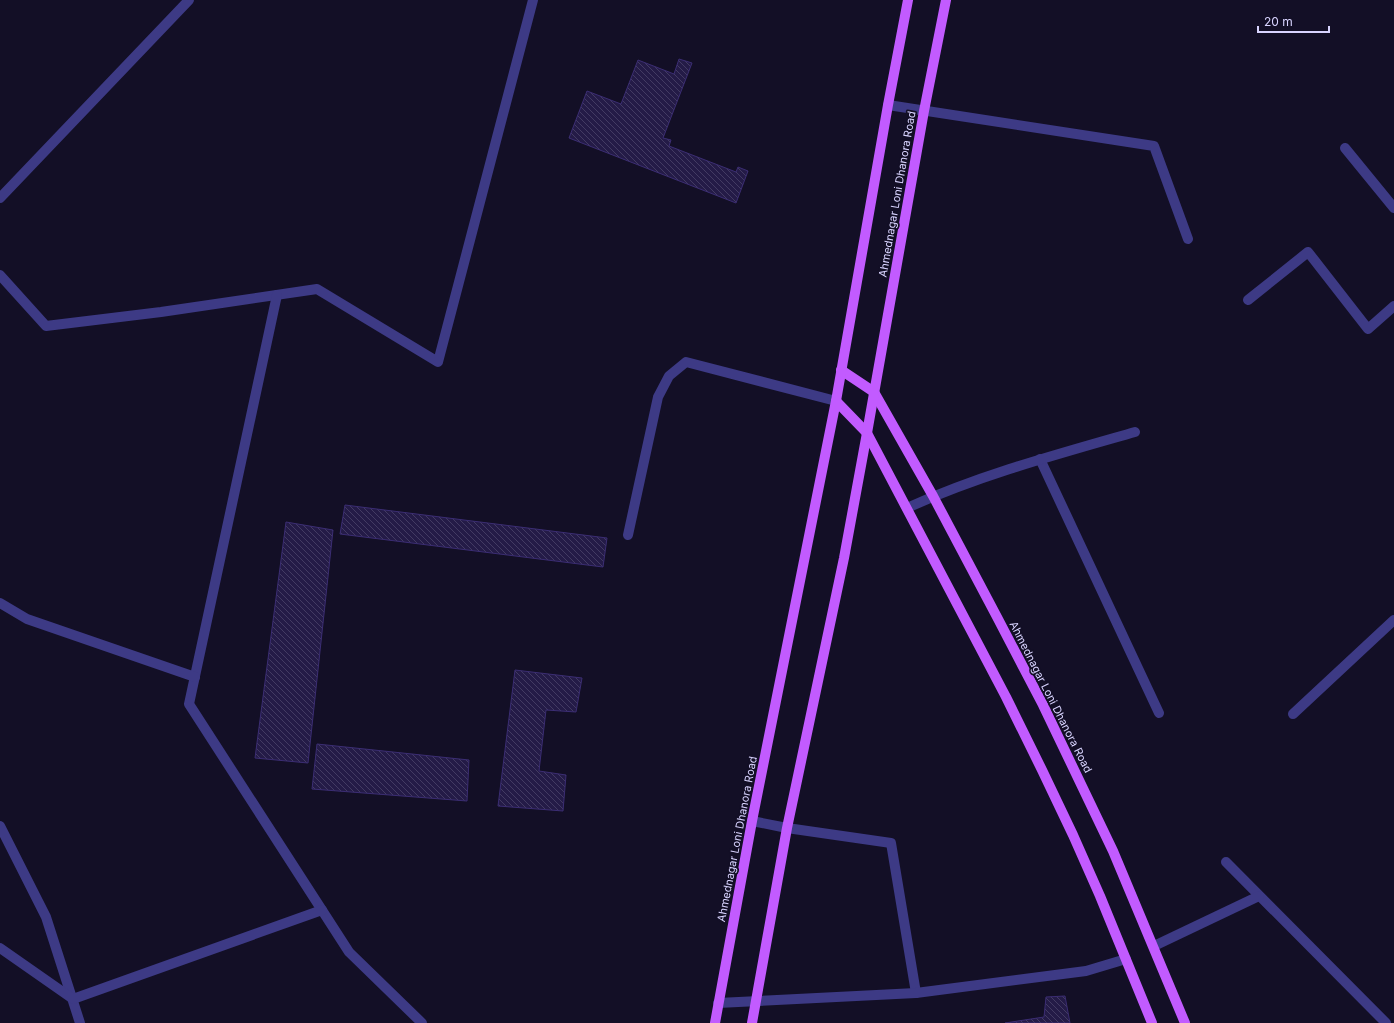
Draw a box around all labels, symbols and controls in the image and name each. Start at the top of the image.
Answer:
scale bar [1258,8,1329,34]
text: 20 m [1264,14,1293,29]
street label: Ahmednagar Loni Dhanora Road [875,110,919,278]
street label: Ahmednagar Loni Dhanora Road [1007,619,1095,775]
street label: Ahmednagar Loni Dhanora Road [714,755,760,923]

